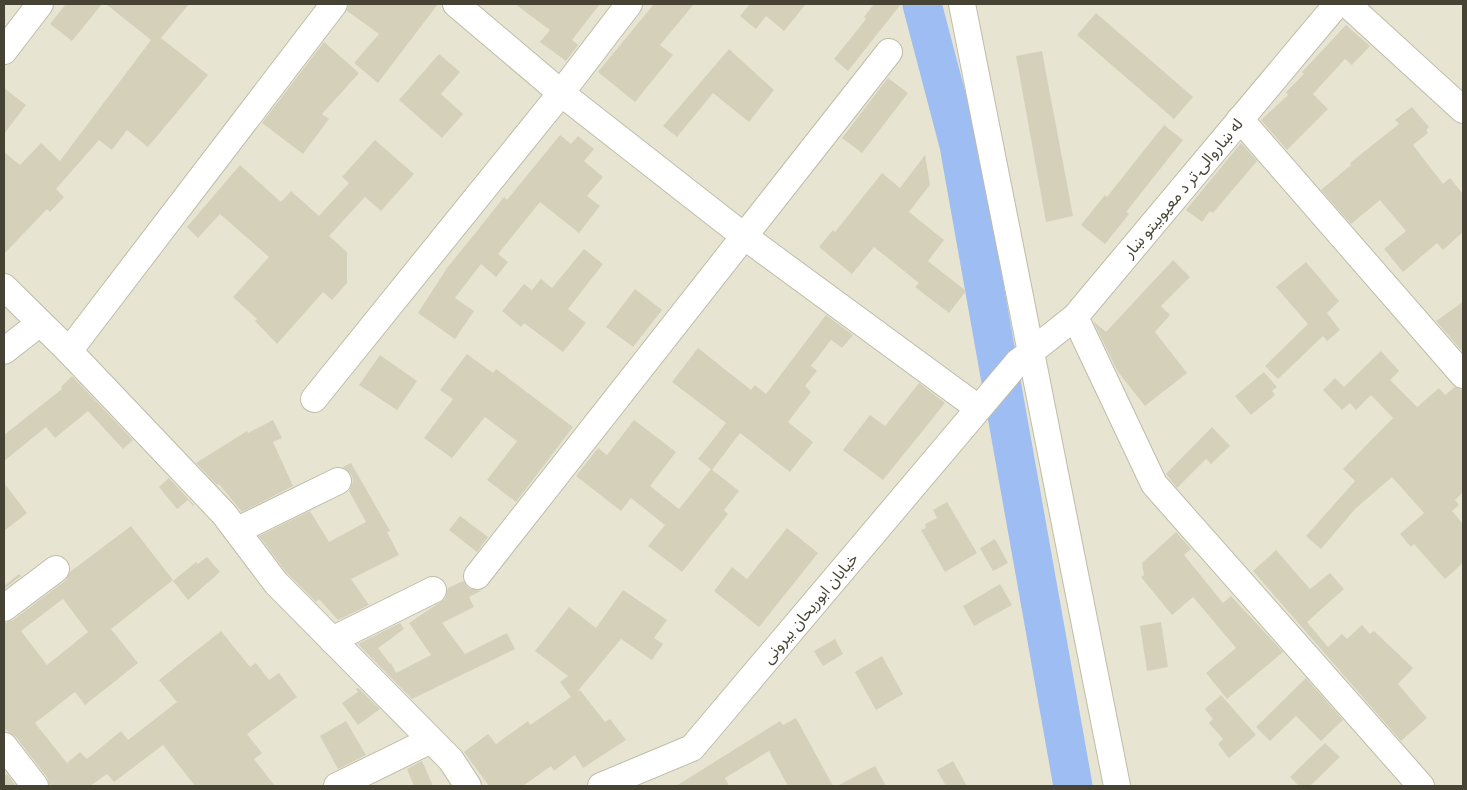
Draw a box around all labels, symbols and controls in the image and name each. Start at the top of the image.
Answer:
street label: له ښاروالۍ تر د معیوبیتو ښار [1119,115,1247,262]
street label: خیابان ابوریحان بیرونی [758,549,862,667]

